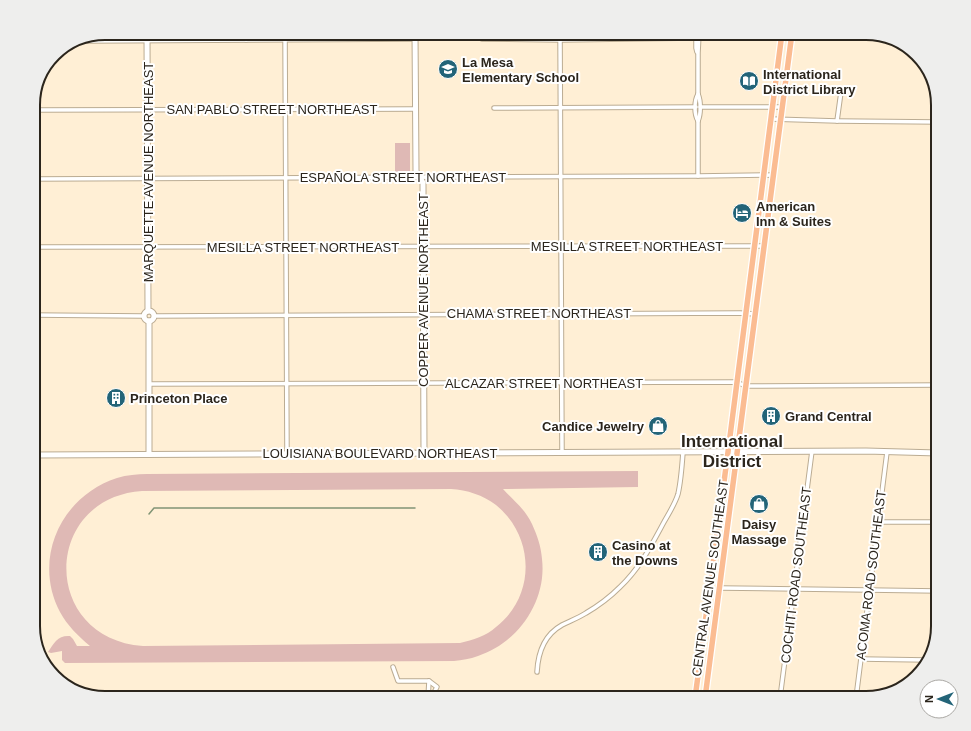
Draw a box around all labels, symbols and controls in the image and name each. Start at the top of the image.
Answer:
place label: La Mesa Elementary School [462,55,579,85]
school or university icon: La Mesa Elementary School [437,58,459,80]
street label: MARQUETTE AVENUE NORTHEAST [141,62,156,282]
place label: International District Library [763,67,856,97]
library icon: International District Library [738,70,760,92]
street label: SAN PABLO STREET NORTHEAST [167,102,378,117]
street label: ESPAÑOLA STREET NORTHEAST [300,170,506,185]
street label: COPPER AVENUE NORTHEAST [416,193,431,387]
place label: American Inn & Suites [756,199,831,229]
hotel icon: American Inn & Suites [731,202,753,224]
street label: MESILLA STREET NORTHEAST [531,239,723,254]
street label: MESILLA STREET NORTHEAST [207,240,399,255]
street label: CHAMA STREET NORTHEAST [447,306,631,321]
street label: ALCAZAR STREET NORTHEAST [445,376,643,391]
building icon: Princeton Place [105,387,127,409]
place label: Princeton Place [130,391,228,406]
building icon: Grand Central [760,405,782,427]
place label: Grand Central [785,409,872,424]
shop icon: Candice Jewelry [647,415,669,437]
place label: Candice Jewelry [542,419,645,434]
district label: International District [681,432,783,471]
street label: LOUISIANA BOULEVARD NORTHEAST [262,446,498,461]
street label: CENTRAL AVENUE SOUTHEAST [689,479,731,677]
street label: COCHITI ROAD SOUTHEAST [778,486,814,664]
street label: ACOMA ROAD SOUTHEAST [853,489,889,661]
shop icon: Daisy Massage [748,493,770,515]
place label: Daisy Massage [732,517,786,547]
place label: Casino at the Downs [612,538,678,568]
building icon: Casino at the Downs [587,541,609,563]
north arrow [919,679,959,719]
text: N [923,695,935,703]

